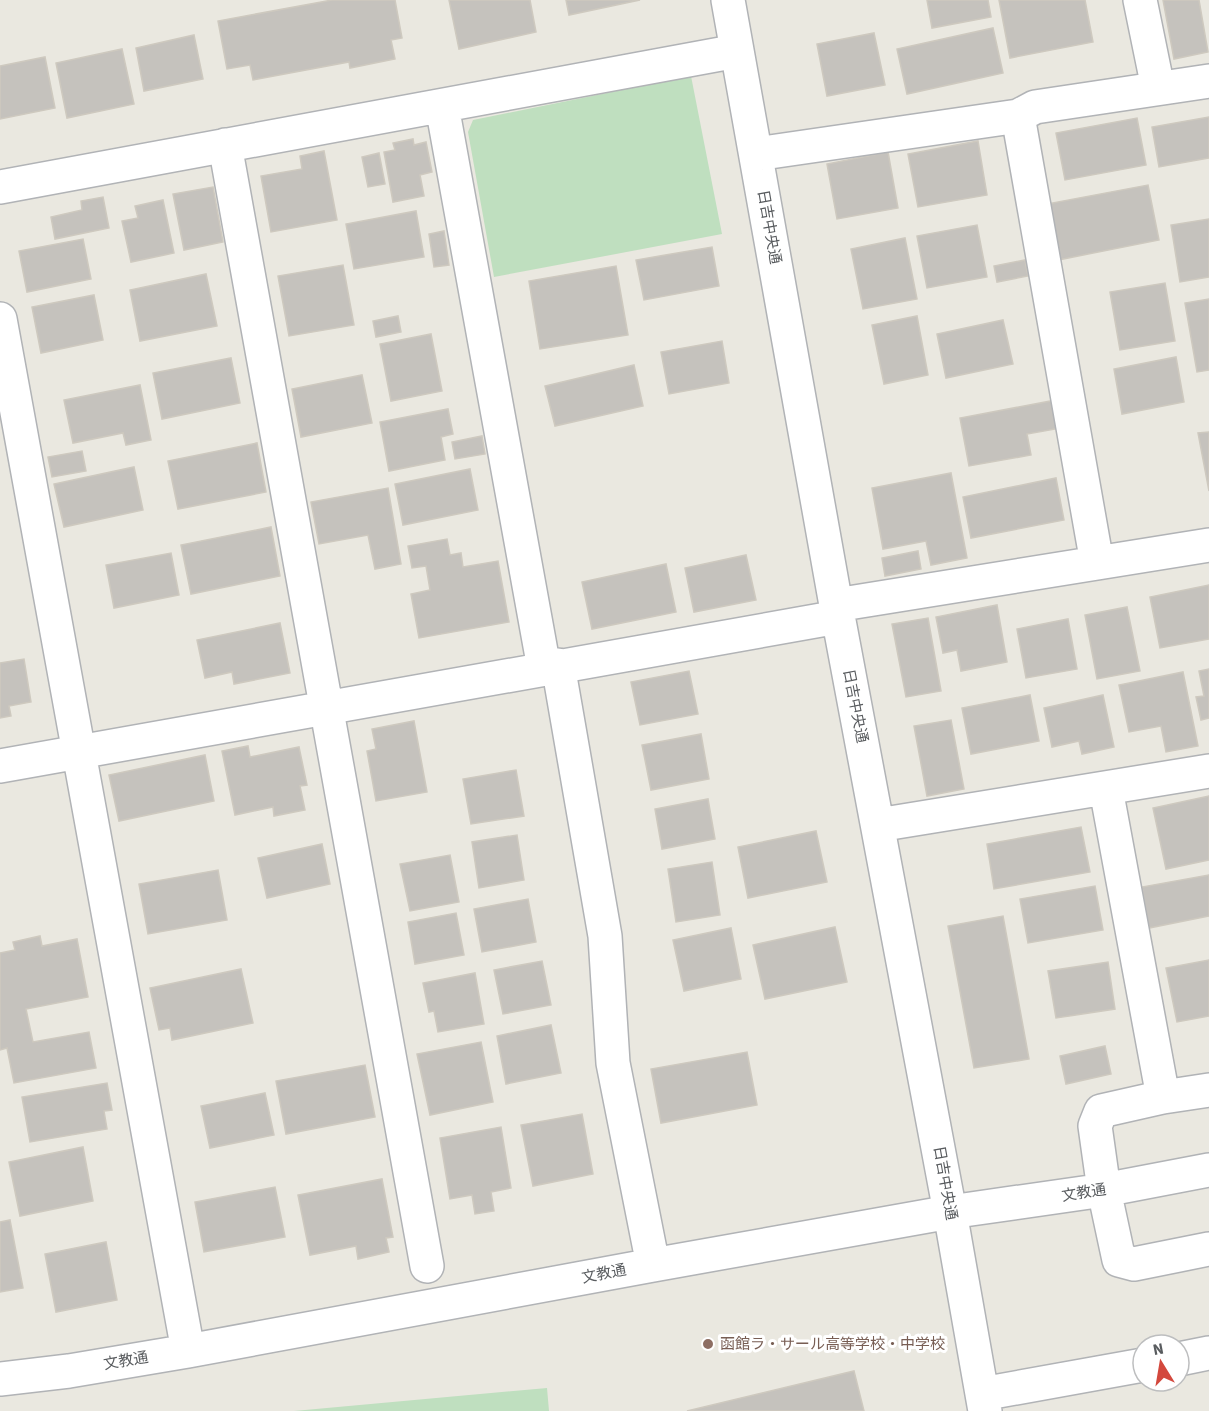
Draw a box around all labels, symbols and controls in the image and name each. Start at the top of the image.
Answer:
street label: 日吉中央通 [752,188,786,266]
street label: 日吉中央通 [838,667,872,745]
street label: 日吉中央通 [928,1144,962,1222]
street label: 文教通 [1060,1179,1108,1207]
street label: 文教通 [580,1259,628,1289]
north arrow [1131,1333,1191,1393]
place label: 函館ラ・サール高等学校・中学校 [720,1334,945,1355]
marker: 函館ラ・サール高等学校・中学校 [701,1337,715,1351]
text: N [1151,1337,1166,1361]
street label: 文教通 [102,1347,150,1375]

